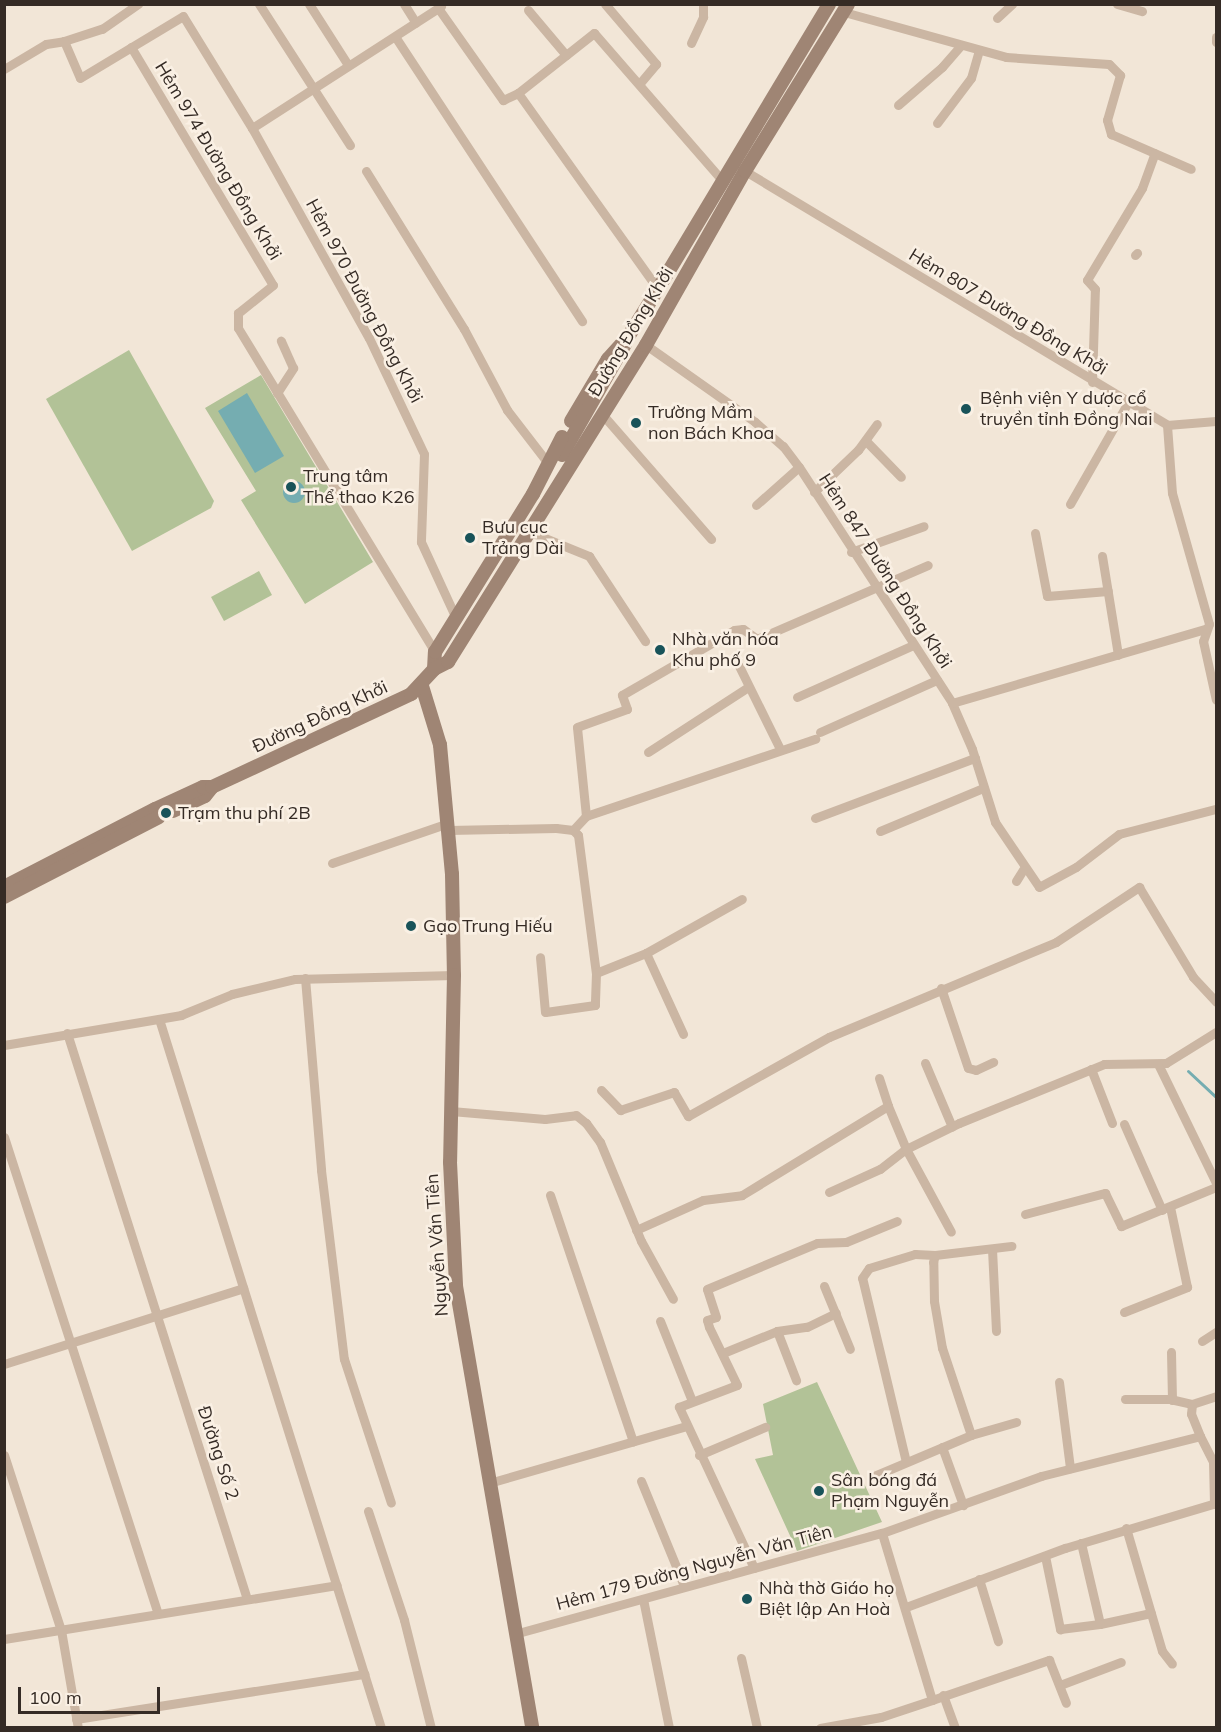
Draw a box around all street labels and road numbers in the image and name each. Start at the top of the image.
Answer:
street label: Hẻm 974 Đường Đồng Khởi [150,58,286,264]
street label: Hẻm 970 Đường Đồng Khởi [301,195,427,407]
street label: Hẻm 807 Đường Đồng Khởi [905,244,1111,380]
street label: Đường Đồng Khởi [584,264,678,400]
street label: Hẻm 847 Đường Đồng Khởi [814,470,956,672]
street label: Đường Đồng Khởi [249,676,391,758]
street label: Nguyễn Văn Tiên [421,1173,453,1317]
street label: Đường Số 2 [193,1403,243,1503]
street label: Hẻm 179 Đường Nguyễn Văn Tiên [554,1521,834,1615]

